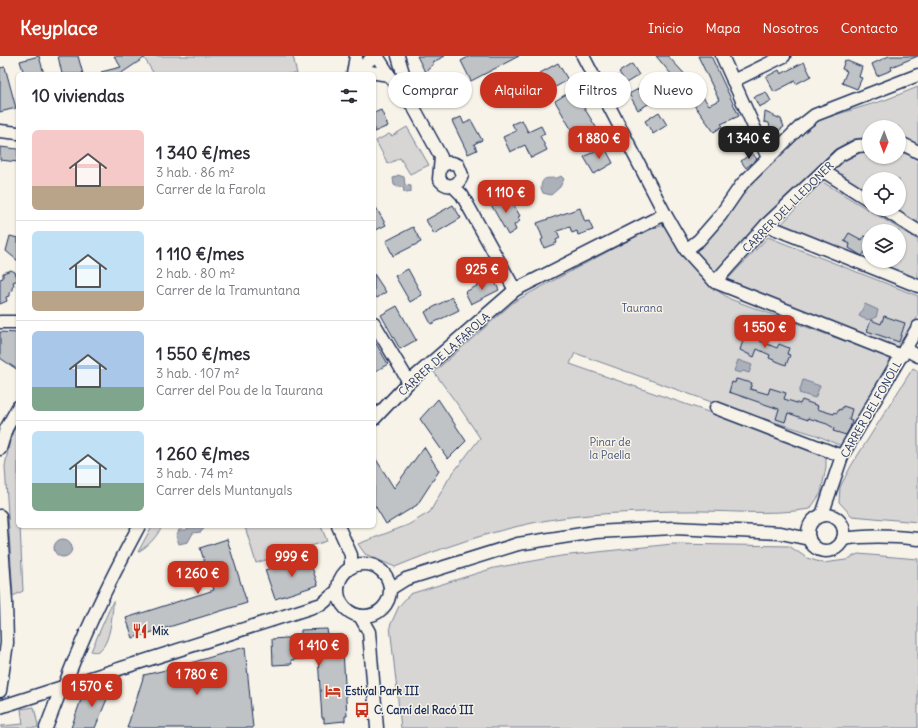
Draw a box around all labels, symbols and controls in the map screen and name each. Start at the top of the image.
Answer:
text: Keyplace [20,16,98,40]
text: Inicio [648,19,683,37]
text: Mapa [705,19,741,37]
text: Nosotros [763,19,819,37]
text: Contacto [841,19,898,37]
chip: Comprar [388,72,472,108]
chip: Alquilar [480,72,557,108]
chip: Filtros [565,72,631,108]
chip: Nuevo [639,72,707,108]
text: 10 viviendas [32,85,125,107]
icon: filters [338,85,360,107]
north arrow [862,120,906,164]
map controls [862,120,906,268]
pin: 1 880 € [562,126,636,160]
pin: 1 340 € [712,126,786,160]
text: 1 880 € [577,130,621,147]
text: 1 340 € [727,130,771,147]
text: 1 340 €/mes [156,142,250,164]
icon: home [64,146,112,194]
street label: CARRER DEL LLEDONER [740,159,836,255]
text: 3 hab. · 86 m² [156,164,235,181]
button: locate [862,172,906,216]
pin: 1 110 € [469,180,543,214]
text: Carrer de la Farola [156,181,266,198]
text: 1 110 € [487,184,525,201]
button: layers [862,224,906,268]
text: 1 110 €/mes [156,243,244,265]
icon: home [64,247,112,295]
pin: 925 € [454,257,510,291]
text: 925 € [465,261,499,278]
text: 2 hab. · 80 m² [156,265,235,282]
text: Carrer de la Tramuntana [156,282,300,299]
park label: Taurana [622,301,663,315]
street label: CARRER DE LA FAROLA [395,309,493,399]
pin: 1 550 € [728,315,802,349]
text: 1 550 € [743,319,787,336]
text: 1 550 €/mes [156,343,250,365]
icon: home [64,347,112,395]
street label: CARRER DEL FONOLL [837,358,905,460]
text: 3 hab. · 107 m² [156,365,240,382]
text: Carrer del Pou de la Taurana [156,382,323,399]
park label: Pinar de la Paella [589,435,631,462]
text: 1 260 €/mes [156,443,250,465]
icon: home [64,447,112,495]
text: 3 hab. · 74 m² [156,465,233,482]
text: Carrer dels Muntanyals [156,482,292,499]
pin: 999 € [264,544,320,578]
text: 999 € [275,548,309,565]
pin: 1 260 € [161,561,235,595]
text: 1 260 € [177,565,219,582]
restaurant icon: Mix [131,622,149,640]
place label: Mix [152,624,169,638]
pin: 1 410 € [282,633,356,667]
text: 1 410 € [299,637,339,654]
pin: 1 780 € [160,662,234,696]
text: 1 780 € [176,666,218,683]
pin: 1 570 € [55,674,129,708]
text: 1 570 € [71,678,113,695]
hotel icon: Estival Park III [324,682,342,700]
place label: Estival Park III [345,684,419,698]
bus stop icon: C. Camí del Racó III [353,701,371,719]
place label: C. Camí del Racó III [374,703,474,717]

